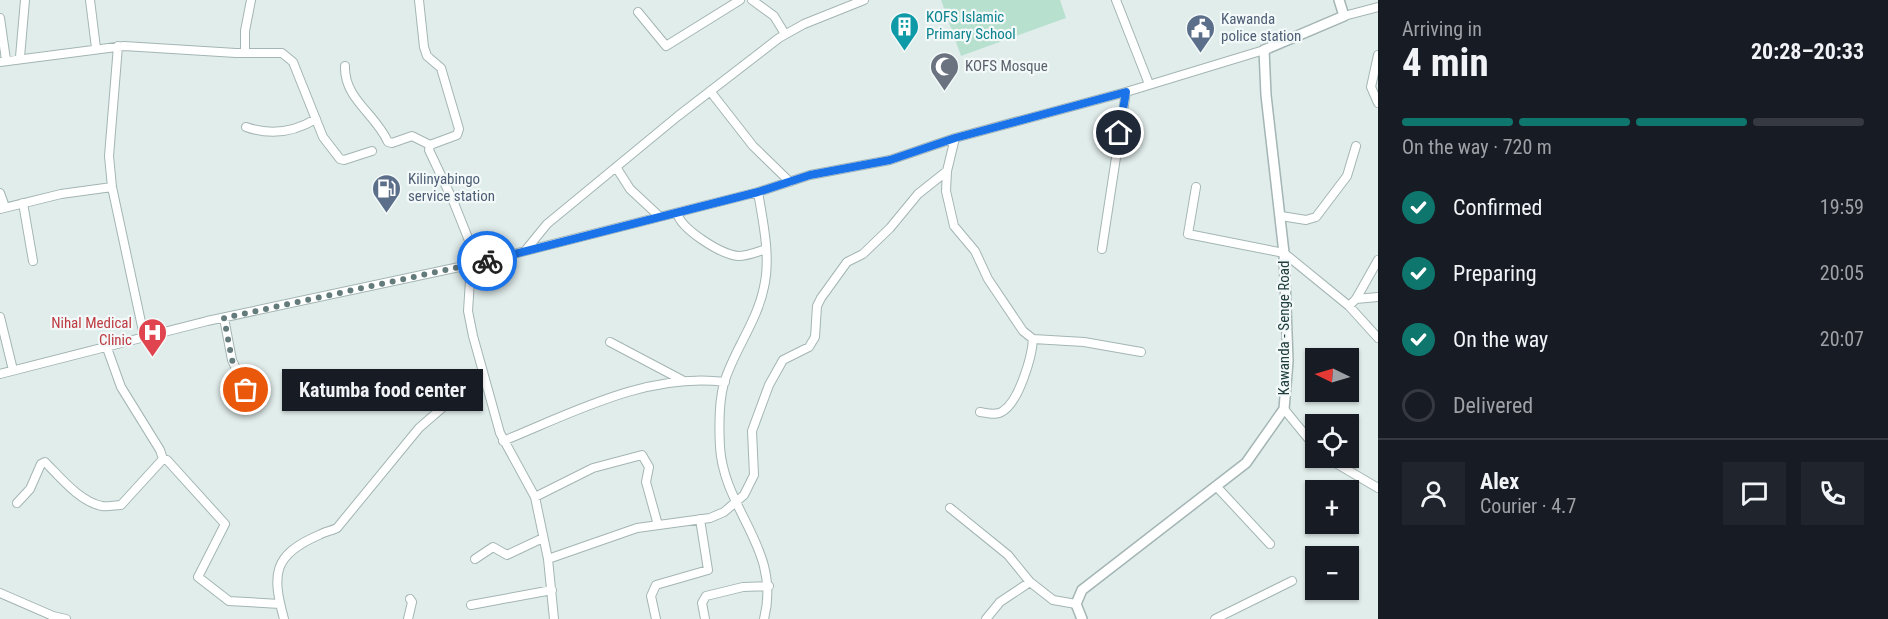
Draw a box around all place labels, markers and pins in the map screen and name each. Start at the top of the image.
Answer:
place label: KOFS Islamic Primary School [926,8,1016,43]
building icon: KOFS Islamic Primary School [889,10,921,52]
place label: Kawanda police station [1221,10,1301,45]
public building icon: Kawanda police station [1184,12,1216,54]
mosque icon: KOFS Mosque [928,50,960,92]
place label: KOFS Mosque [965,57,1048,75]
pin [1093,107,1144,158]
place label: Kilinyabingo service station [408,170,495,205]
fuel station icon: Kilinyabingo service station [371,172,403,214]
place label: Nihal Medical Clinic [51,314,132,349]
hospital icon: Nihal Medical Clinic [137,316,169,358]
pin [220,364,271,415]
callout: Katumba food center [282,369,483,411]

